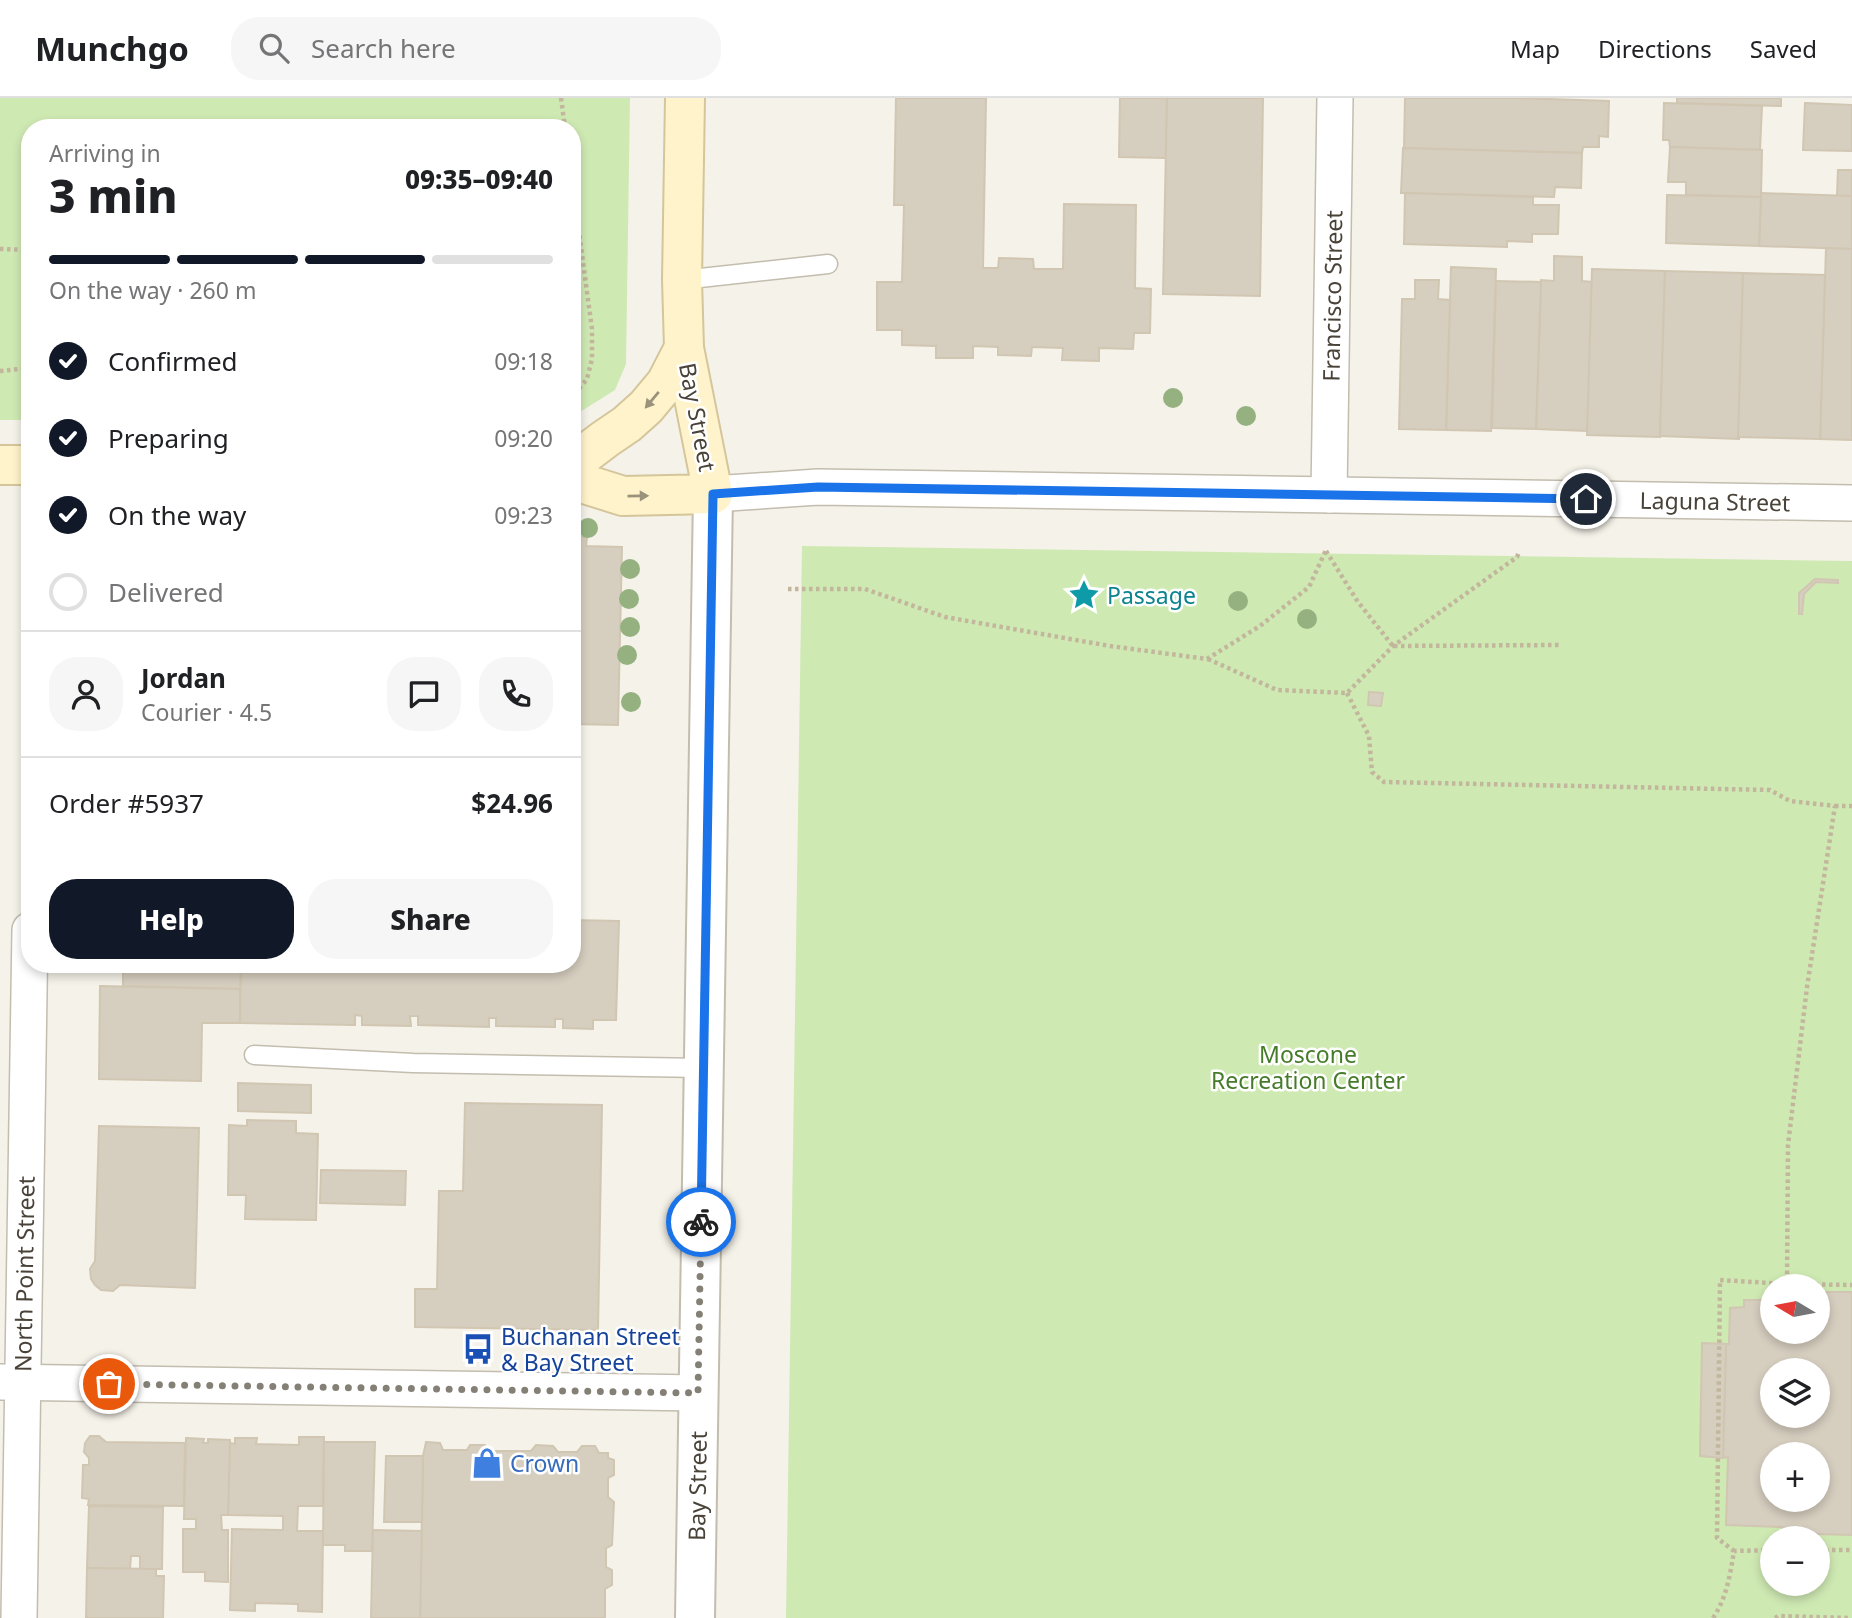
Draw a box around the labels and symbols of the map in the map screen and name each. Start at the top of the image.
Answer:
street label: Francisco Street [1315,210,1349,382]
street label: Bay Street [672,360,724,474]
one-way arrow [644,391,660,409]
pin [1556,469,1616,529]
street label: Laguna Street [1639,484,1791,518]
one-way arrow [627,490,649,502]
place icon: Passage [1067,578,1101,612]
place label: Passage [1107,579,1196,611]
park label: Moscone Recreation Center [1211,1038,1406,1096]
street label: North Point Street [6,1176,42,1372]
courier [666,1187,736,1257]
north arrow [1760,1274,1830,1344]
place label: Buchanan Street & Bay Street [501,1320,680,1378]
bus stop icon: Buchanan Street & Bay Street [461,1332,495,1366]
pin [79,1354,139,1414]
street label: Bay Street [680,1431,714,1541]
shop icon: Crown [470,1446,504,1480]
place label: Crown [510,1447,579,1479]

